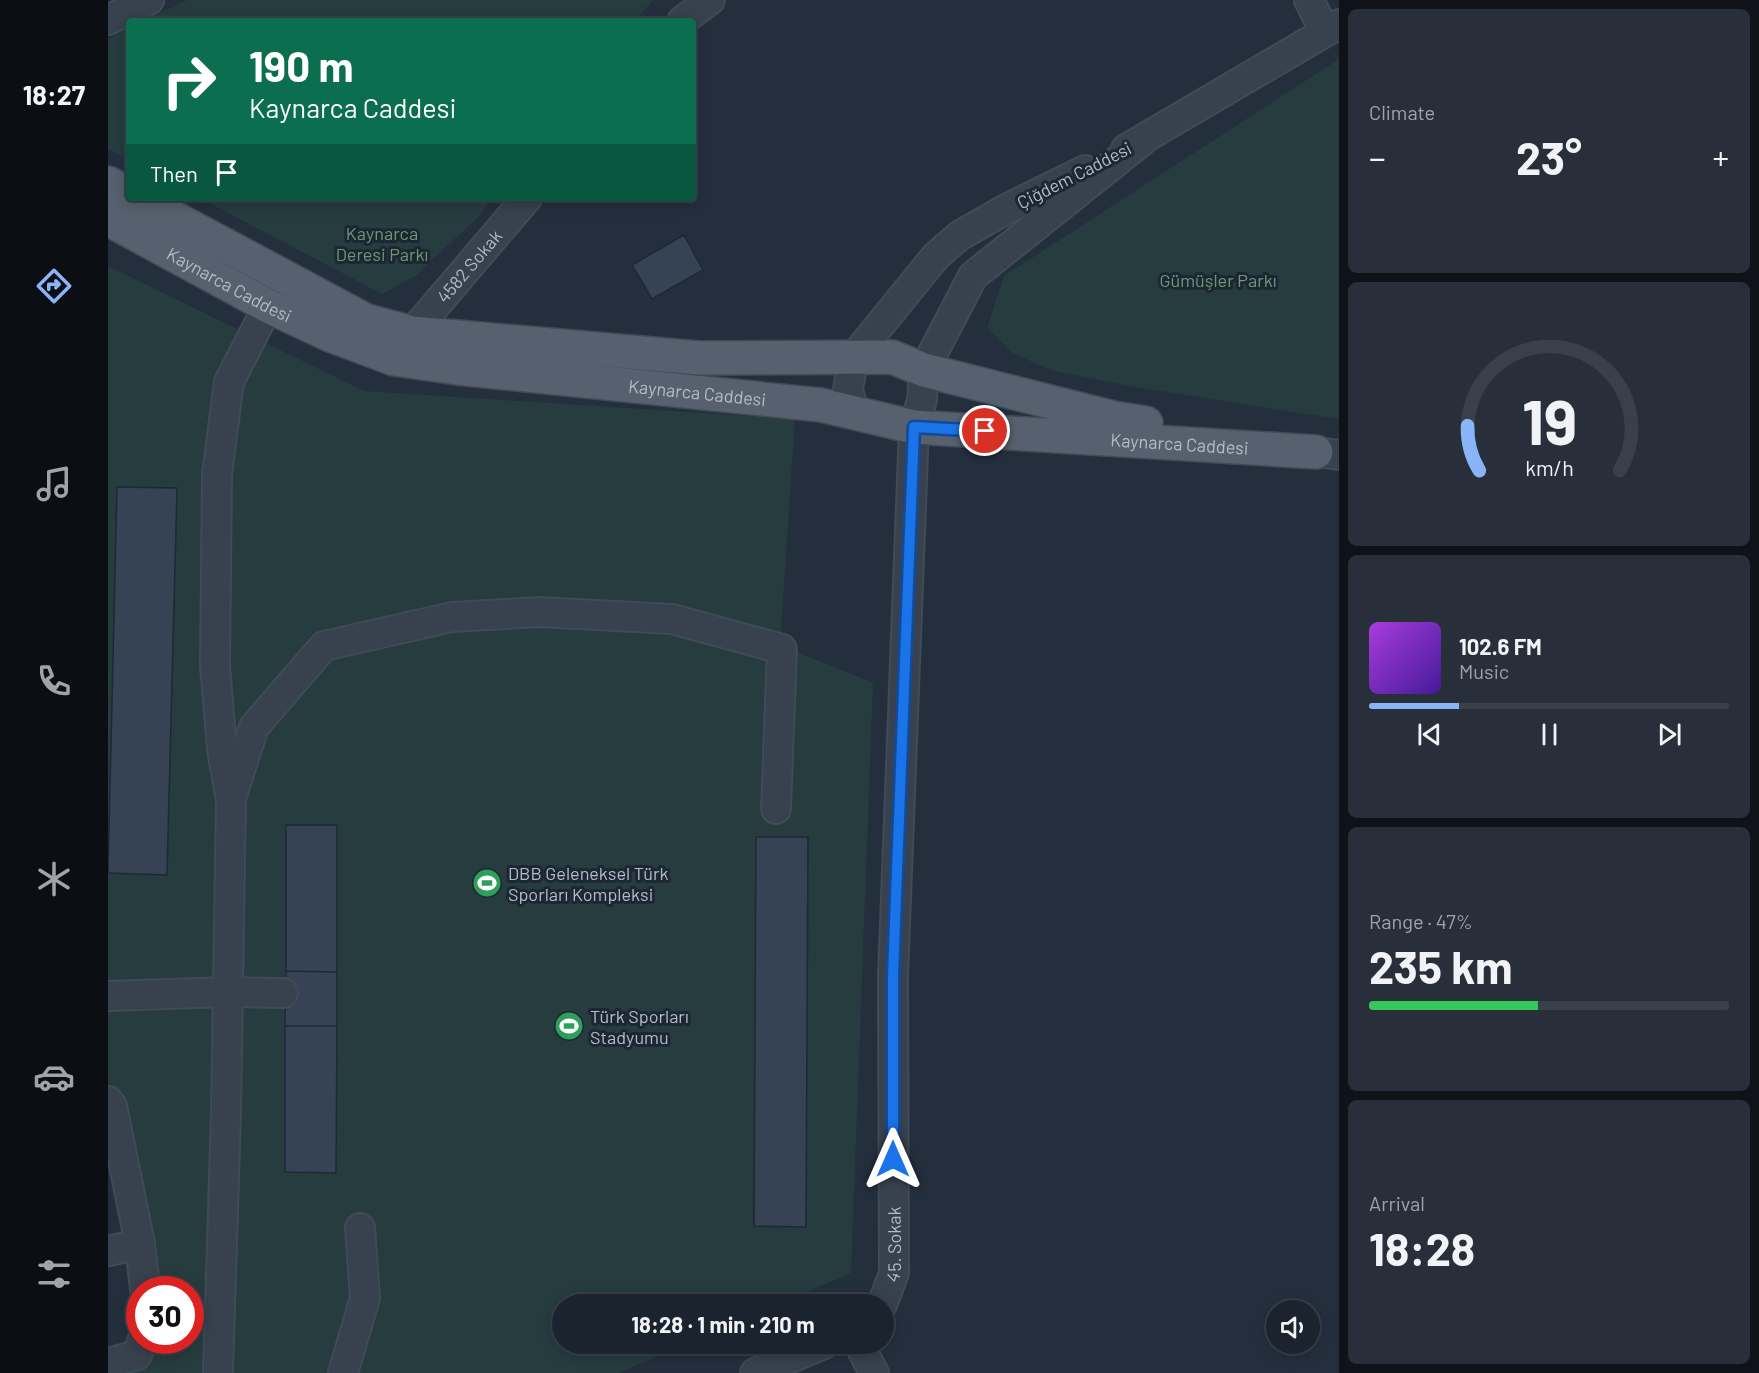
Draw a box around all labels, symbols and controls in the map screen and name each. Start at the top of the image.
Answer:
text: 190 m [249,40,354,90]
icon: right [150,42,228,120]
text: 18:27 [23,78,85,110]
text: Kaynarca Caddesi [249,91,456,123]
text: Climate [1369,100,1435,124]
text: 23° [1516,130,1582,184]
street label: Çiğdem Caddesi [1013,137,1135,213]
text: − [1369,137,1386,177]
text: + [1712,137,1729,177]
icon: arrive [210,156,243,189]
text: Then [150,160,198,186]
park label: Kaynarca Deresi Parkı [336,222,428,265]
street label: 4582 Sokak [432,225,506,307]
street label: Kaynarca Caddesi [163,242,295,327]
icon: directions [33,265,75,307]
park label: Gümüşler Parkı [1159,269,1277,291]
street label: Kaynarca Caddesi [627,374,767,410]
text: 19 [1521,383,1577,457]
pin [959,405,1010,456]
icon: arrive [968,414,1001,447]
street label: Kaynarca Caddesi [1110,428,1249,459]
text: km/h [1525,455,1573,480]
icon: music [33,463,75,505]
text: 102.6 FM [1459,633,1542,659]
text: Music [1459,659,1509,683]
icon: phone [33,660,75,702]
icon: previous [1413,718,1446,751]
icon: pause [1533,718,1566,751]
icon: next [1653,718,1686,751]
icon: climate [33,858,75,900]
place label: DBB Geleneksel Türk Sporları Kompleksi [508,862,669,905]
sports icon: DBB Geleneksel Türk Sporları Kompleksi [471,867,503,899]
text: Range · 47% [1369,909,1473,933]
text: 235 km [1369,939,1513,993]
place label: Türk Sporları Stadyumu [590,1005,689,1048]
sports icon: Türk Sporları Stadyumu [553,1010,585,1042]
icon: car [33,1056,75,1098]
position arrow [861,1127,925,1191]
text: Arrival [1369,1191,1425,1215]
street label: 45. Sokak [881,1207,905,1285]
text: 18:28 [1369,1221,1475,1275]
icon: filters [33,1253,75,1295]
speed limit sign: 30 [126,1276,204,1354]
map controls [1266,1300,1320,1354]
button: sound [1266,1300,1320,1354]
text: 18:28 · 1 min · 210 m [631,1311,815,1337]

